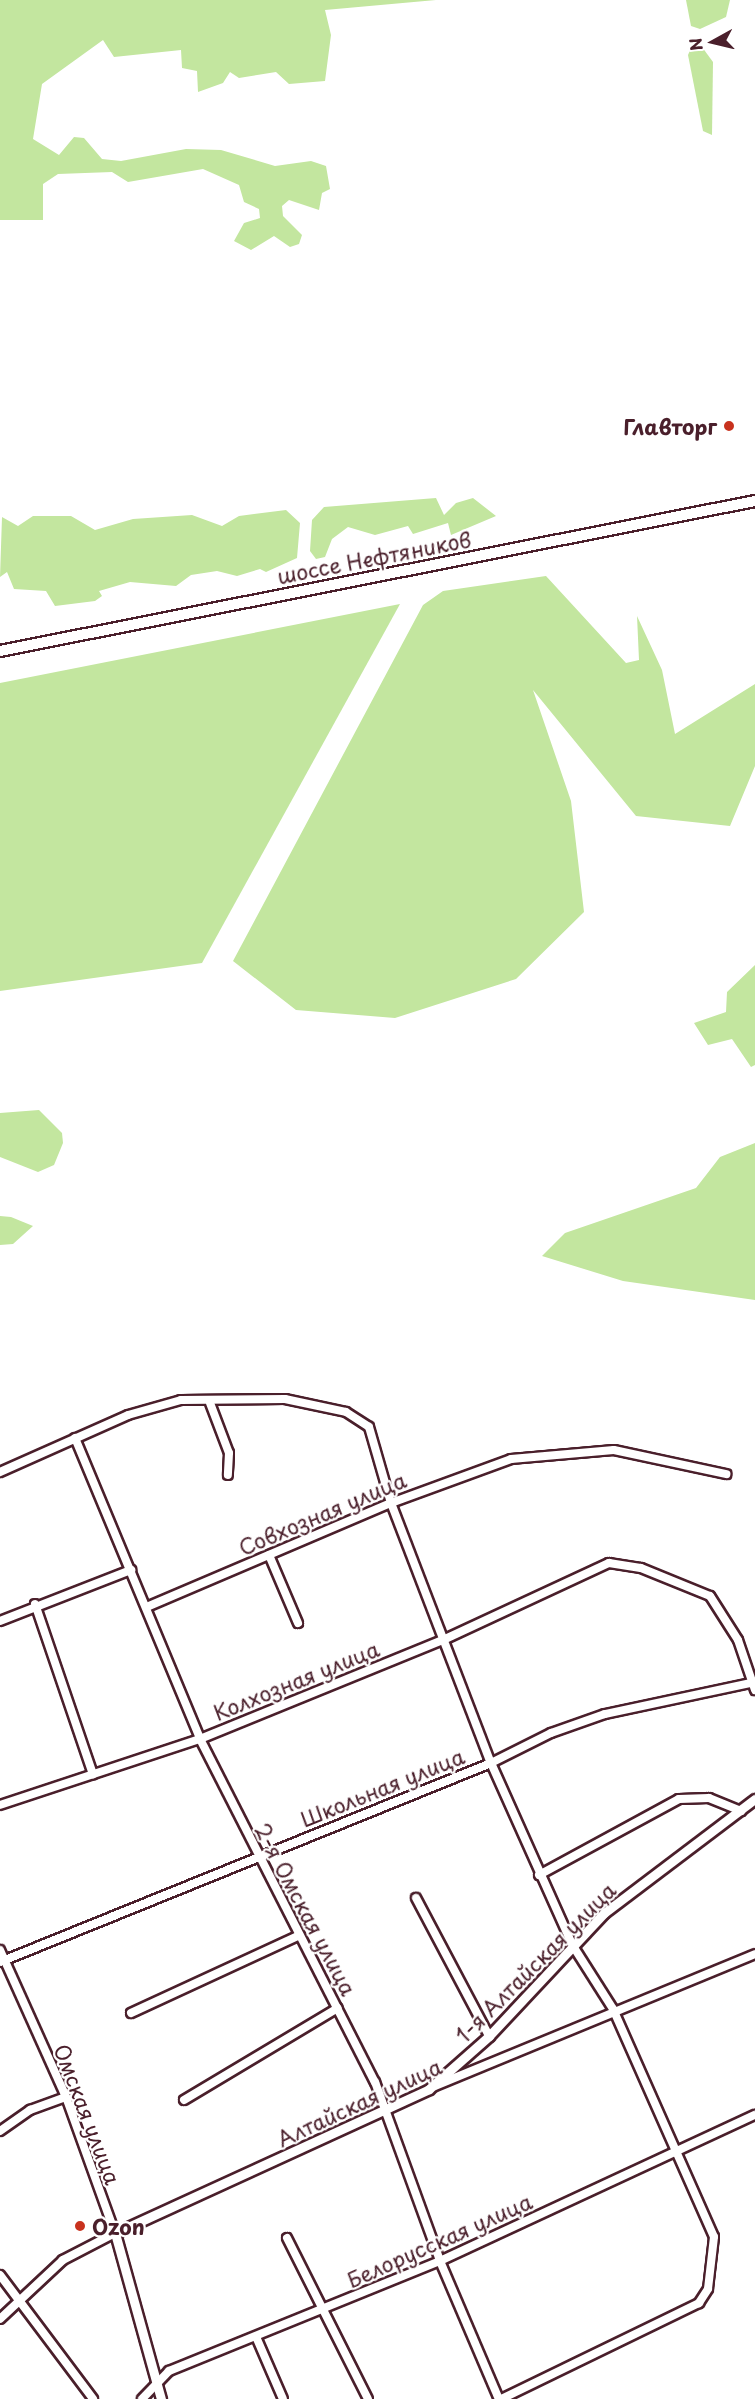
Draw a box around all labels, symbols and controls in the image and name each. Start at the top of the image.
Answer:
north arrow [683,12,743,72]
text: N [682,37,708,52]
place label: Главторг [623,413,717,439]
marker: Главторг [722,419,736,433]
street label: шоссе Нефтяников [275,526,473,588]
street label: Совхозная улица [234,1466,410,1560]
street label: Колхозная улица [209,1635,383,1725]
street label: Школьная улица [296,1742,468,1832]
street label: 2-я Омская улица [250,1818,362,2000]
street label: 1-я Алтайская улица [449,1876,621,2048]
street label: Омская улица [49,2040,127,2188]
street label: Алтайская улица [272,2053,446,2151]
street label: Белорусская улица [342,2188,536,2292]
place label: Ozon [92,2213,145,2239]
marker: Ozon [73,2219,87,2233]

